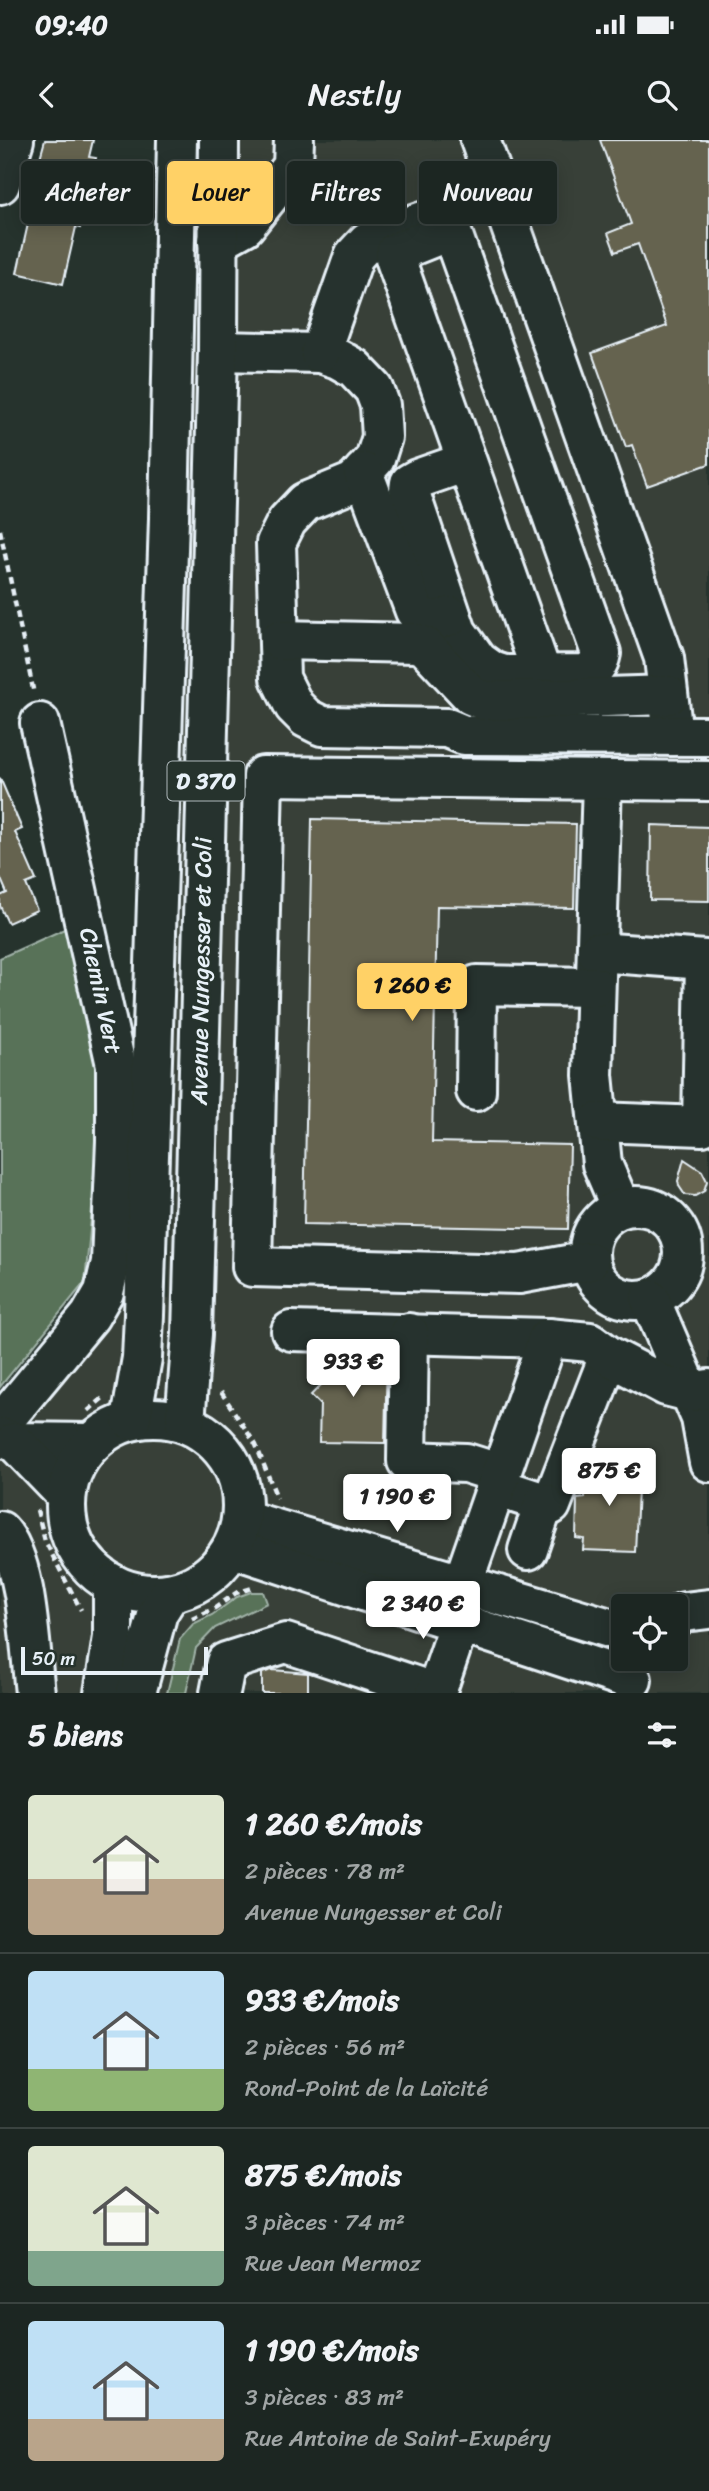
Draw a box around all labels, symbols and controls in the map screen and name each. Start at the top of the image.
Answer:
text: 09:40 [35,2,108,48]
text: Nestly [308,66,401,123]
icon: back [28,76,66,114]
icon: search [643,76,681,114]
chip: Acheter [21,161,153,224]
chip: Louer [167,161,273,224]
chip: Filtres [287,161,405,224]
chip: Nouveau [419,161,557,224]
road number: D 370 [168,762,244,800]
street label: Avenue Nungesser et Coli [178,836,224,1106]
street label: Chemin Vert [67,924,135,1058]
pin: 1 260 € [347,964,477,1023]
text: 1 260 € [373,965,451,1006]
pin: 933 € [304,1340,402,1399]
text: 933 € [323,1341,383,1382]
pin: 875 € [560,1448,658,1508]
text: 875 € [578,1450,640,1491]
pin: 1 190 € [332,1474,462,1534]
text: 1 190 € [359,1476,435,1517]
pin: 2 340 € [358,1582,488,1641]
text: 2 340 € [382,1583,464,1624]
map controls [611,1594,688,1671]
button: locate [611,1594,688,1671]
text: 50 m [32,1642,75,1675]
scale bar [21,1644,208,1676]
text: 5 biens [28,1708,123,1762]
icon: filters [643,1716,681,1754]
text: 1 260 €/mois [245,1797,422,1851]
icon: home [84,1823,168,1907]
text: 2 pièces · 78 m² [245,1851,405,1892]
text: Avenue Nungesser et Coli [245,1892,502,1933]
text: 933 €/mois [245,1973,399,2027]
icon: home [84,1999,168,2083]
text: 2 pièces · 56 m² [245,2027,405,2068]
text: Rond-Point de la Laïcité [245,2068,488,2109]
text: 875 €/mois [245,2148,402,2202]
icon: home [84,2174,168,2258]
text: 3 pièces · 74 m² [245,2202,405,2243]
text: Rue Jean Mermoz [245,2243,421,2284]
text: 1 190 €/mois [245,2323,419,2377]
icon: home [84,2349,168,2433]
text: 3 pièces · 83 m² [245,2377,404,2418]
text: Rue Antoine de Saint-Exupéry [245,2418,551,2459]

